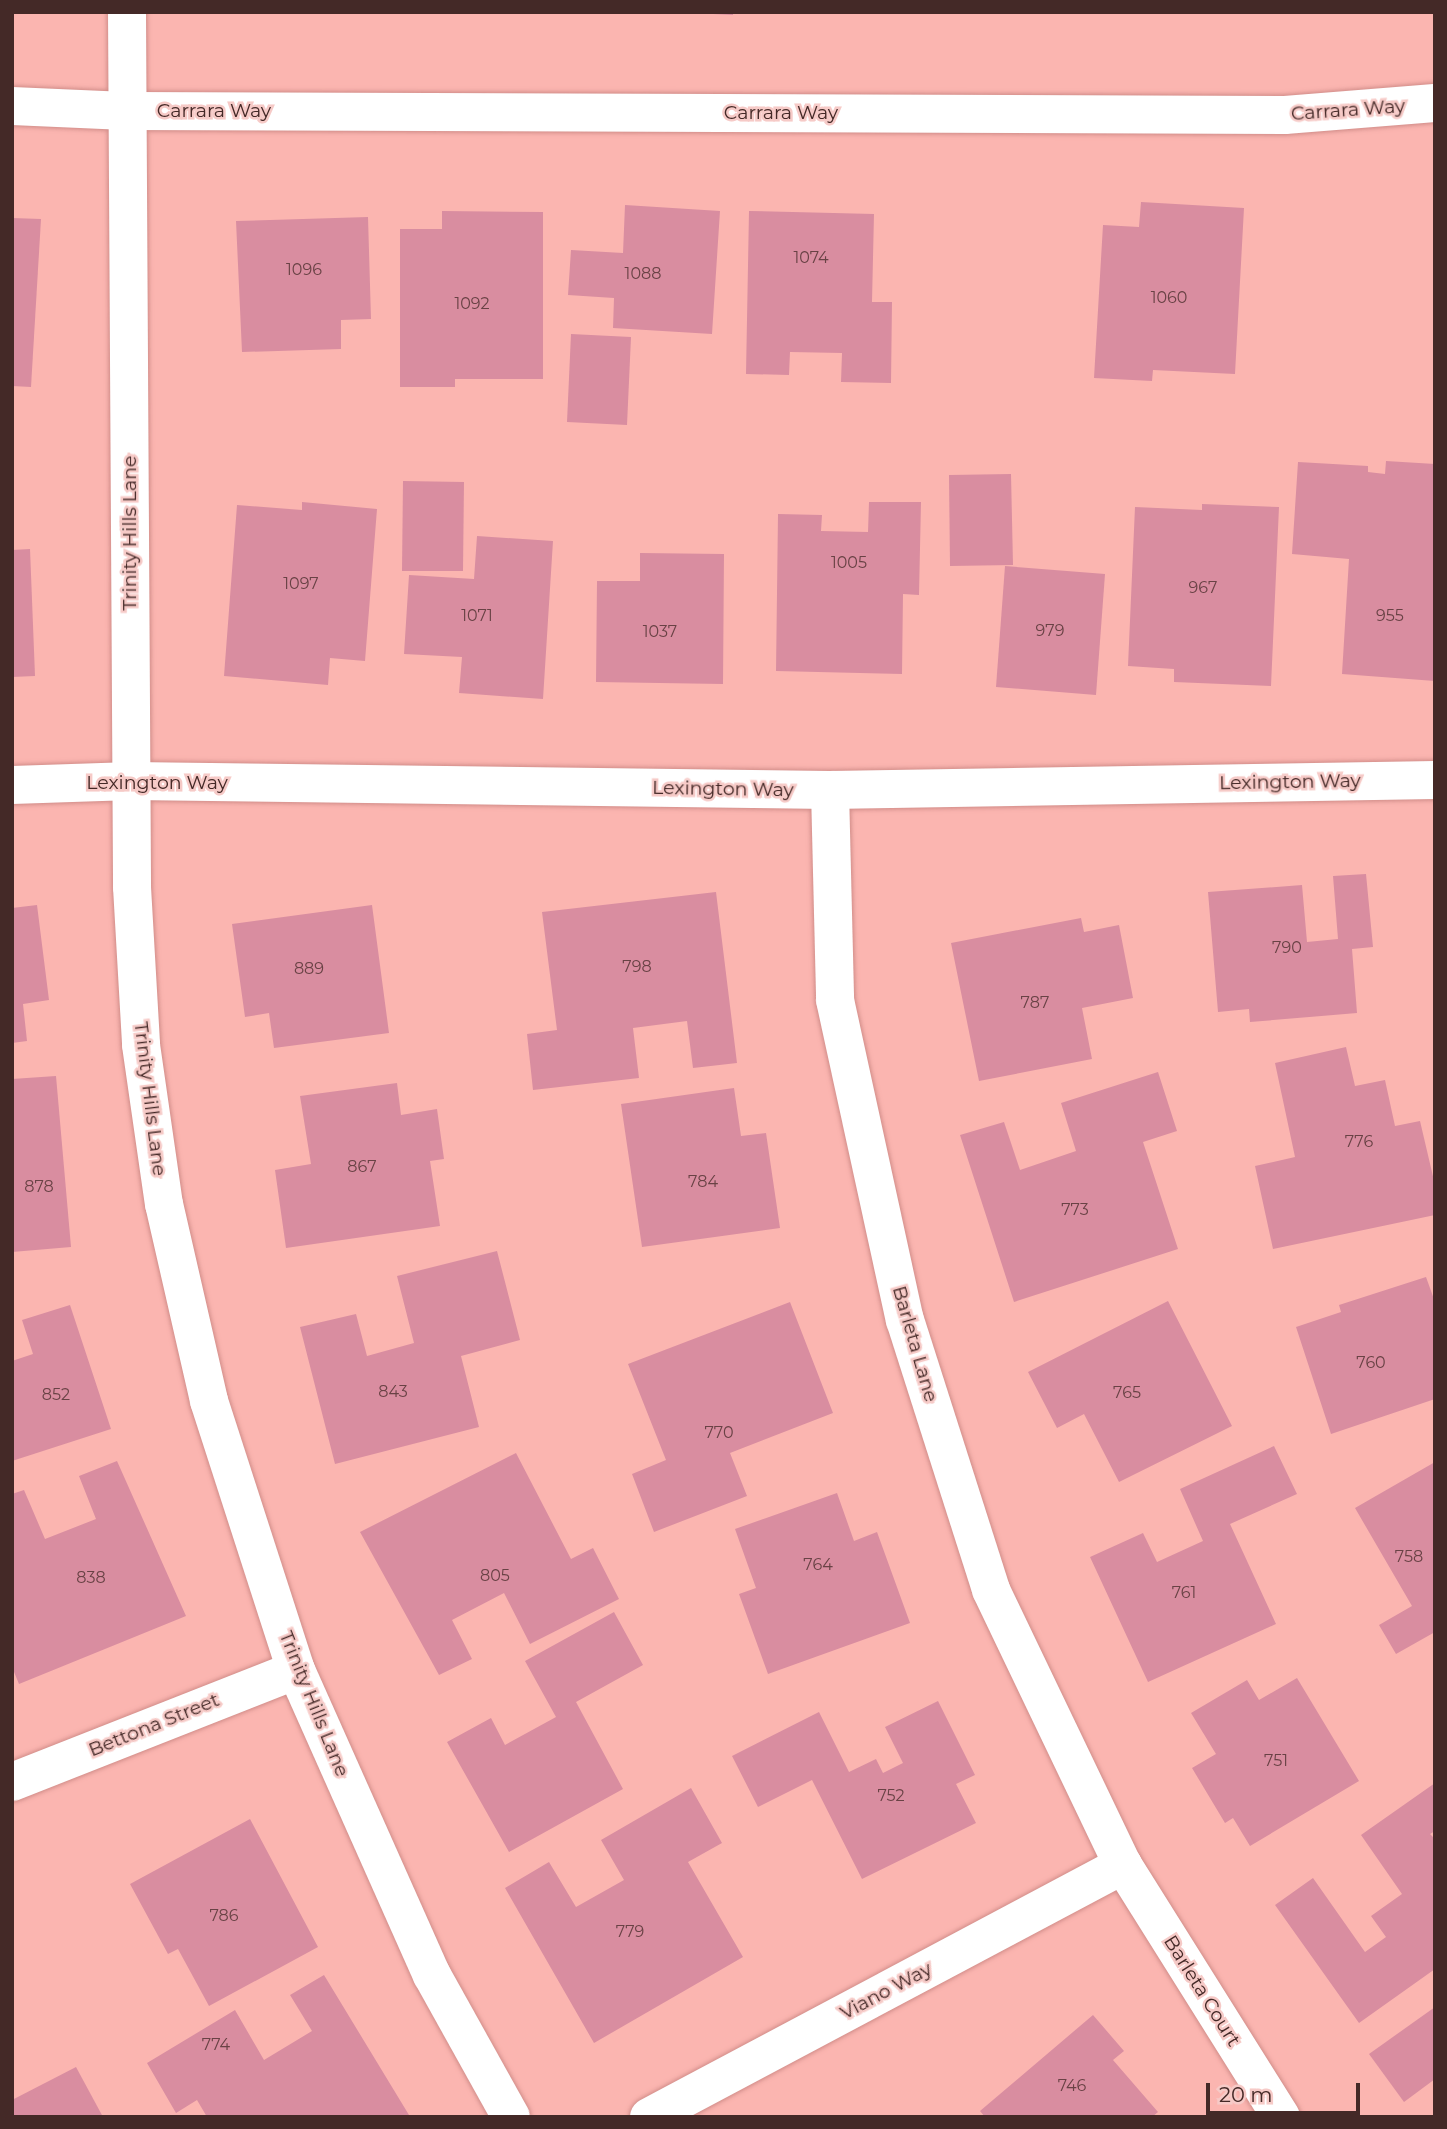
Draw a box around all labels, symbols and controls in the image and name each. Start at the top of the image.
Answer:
street label: Carrara Way [1290,95,1406,125]
street label: Carrara Way [157,100,271,122]
street label: Carrara Way [724,102,838,124]
house number: 1074 [793,248,829,268]
house number: 1096 [286,260,322,280]
house number: 1088 [625,264,661,284]
house number: 1060 [1151,288,1187,308]
house number: 1092 [454,294,490,314]
street label: Trinity Hills Lane [119,455,141,611]
house number: 1005 [831,553,867,573]
house number: 1097 [283,574,319,594]
house number: 967 [1189,578,1217,598]
house number: 1071 [461,606,493,626]
house number: 955 [1376,606,1404,626]
house number: 979 [1036,621,1064,641]
house number: 1037 [643,622,677,642]
street label: Lexington Way [1219,769,1361,795]
street label: Lexington Way [86,772,228,794]
street label: Lexington Way [652,776,794,802]
house number: 790 [1272,938,1302,958]
house number: 798 [622,957,652,977]
house number: 889 [294,959,324,979]
house number: 787 [1021,993,1049,1013]
street label: Trinity Hills Lane [129,1021,171,1177]
house number: 776 [1345,1132,1373,1152]
house number: 867 [347,1157,377,1177]
house number: 784 [688,1172,718,1192]
house number: 878 [24,1177,54,1197]
house number: 773 [1061,1200,1089,1220]
street label: Barleta Lane [888,1283,942,1405]
house number: 760 [1356,1353,1386,1373]
house number: 843 [378,1382,408,1402]
house number: 765 [1113,1383,1141,1403]
house number: 852 [42,1385,70,1405]
house number: 770 [704,1423,734,1443]
house number: 758 [1395,1547,1423,1567]
house number: 764 [803,1555,833,1575]
house number: 805 [480,1566,510,1586]
house number: 838 [76,1568,106,1588]
house number: 761 [1172,1583,1196,1603]
street label: Trinity Hills Lane [274,1628,354,1780]
street label: Bettona Street [85,1688,223,1762]
house number: 751 [1264,1751,1288,1771]
house number: 752 [877,1786,905,1806]
house number: 786 [209,1906,239,1926]
house number: 779 [616,1922,644,1942]
street label: Barleta Court [1159,1931,1245,2051]
street label: Viano Way [836,1957,936,2025]
house number: 774 [202,2035,230,2055]
scale bar [1209,2070,1363,2114]
house number: 746 [1058,2076,1086,2096]
text: 20 m [1219,2082,1273,2107]

